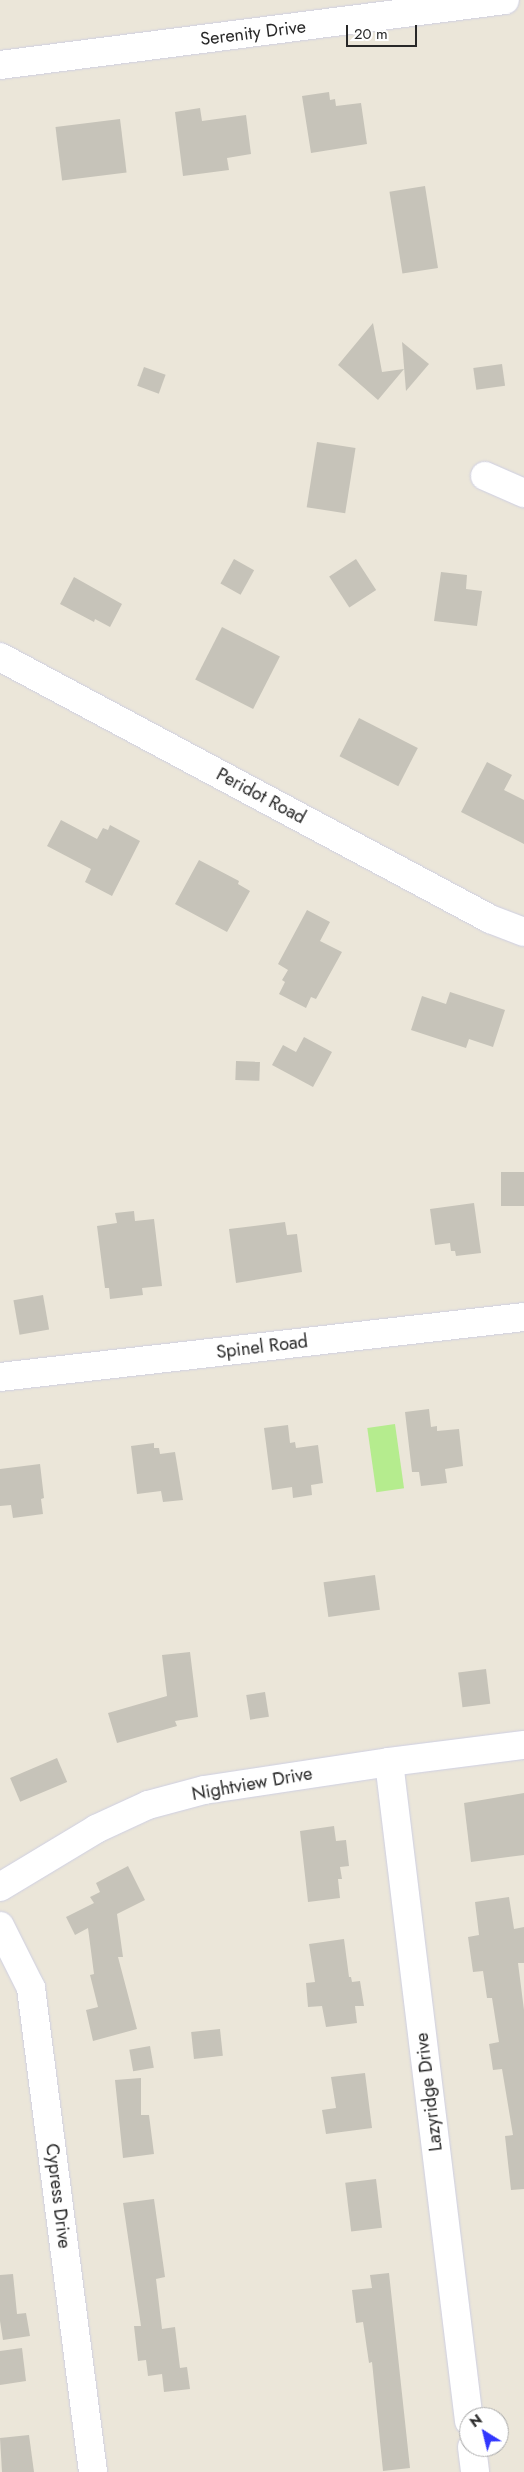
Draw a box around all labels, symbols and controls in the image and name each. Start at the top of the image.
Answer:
scale bar [349,15,420,47]
street label: Serenity Drive [199,16,307,50]
text: 20 m [354,23,388,45]
street label: Peridot Road [213,763,309,829]
street label: Spinel Road [215,1331,309,1363]
street label: Nightview Drive [190,1763,314,1805]
street label: Lazyridge Drive [411,2031,447,2153]
street label: Cypress Drive [41,2142,75,2250]
north arrow [459,2407,509,2457]
text: N [465,2409,486,2432]

